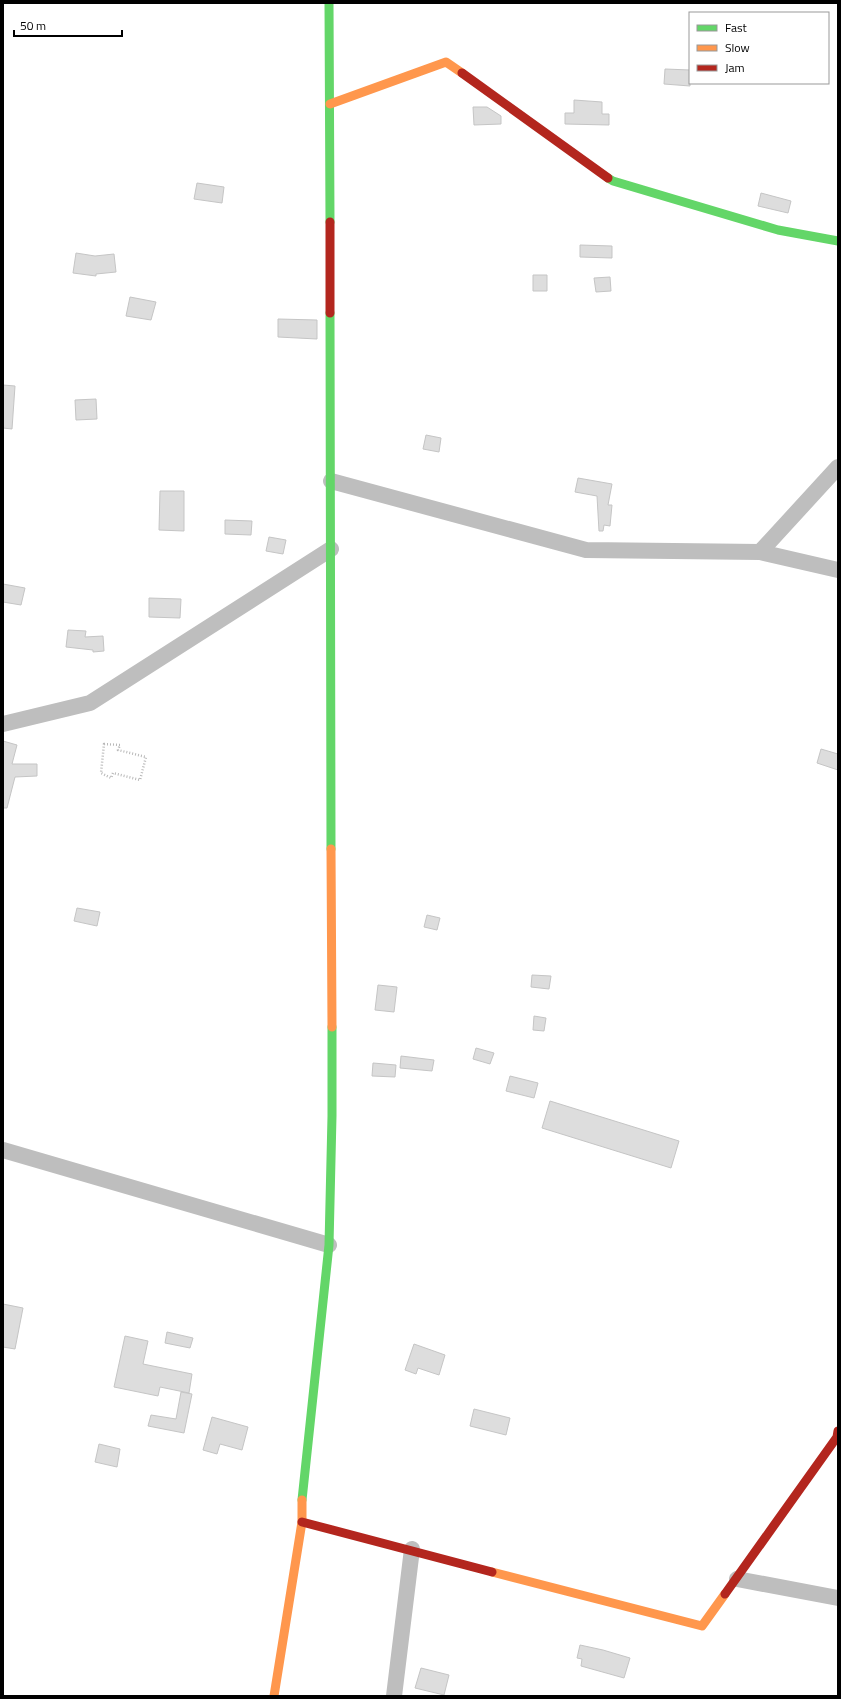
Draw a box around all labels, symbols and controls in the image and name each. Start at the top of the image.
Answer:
scale bar [14,12,122,38]
legend [689,12,829,84]
text: 50 m [20,16,46,35]
text: Fast [725,18,748,37]
text: Slow [725,38,750,57]
text: Jam [725,58,745,77]

